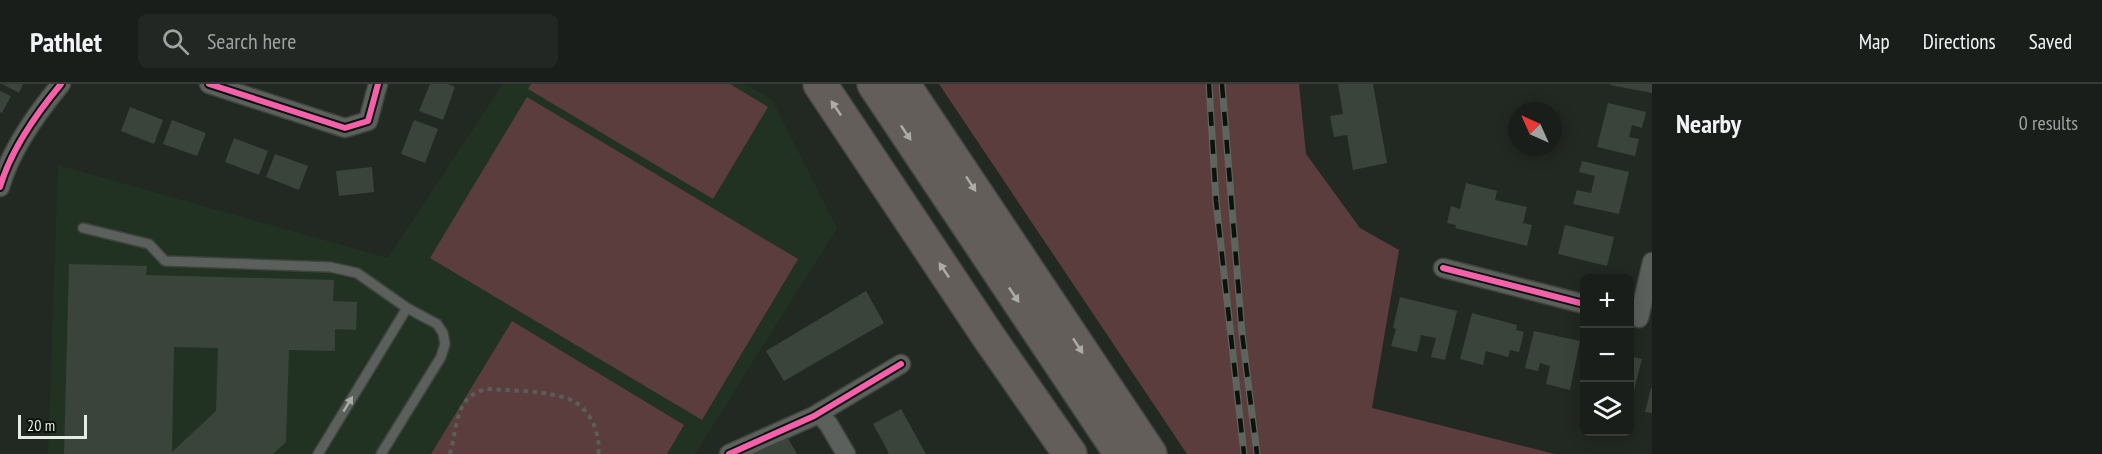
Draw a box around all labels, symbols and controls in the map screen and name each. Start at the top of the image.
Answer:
search box [138,14,558,68]
text: Pathlet [30,23,102,60]
icon: search [159,25,192,58]
text: Search here [207,27,296,55]
text: Map [1859,28,1890,55]
text: Directions [1923,28,1996,55]
text: Saved [2029,28,2072,55]
one-way arrow [830,100,842,116]
north arrow [1508,102,1562,156]
text: Nearby [1676,107,1741,140]
text: 0 results [2019,110,2078,136]
one-way arrow [900,124,912,140]
one-way arrow [965,175,977,191]
one-way arrow [939,262,950,278]
map controls [1580,274,1634,436]
button: + [1580,274,1634,328]
one-way arrow [1009,287,1020,303]
button: − [1580,328,1634,382]
one-way arrow [1073,338,1084,355]
button: layers [1580,382,1634,436]
one-way arrow [343,396,354,412]
scale bar [18,412,87,440]
text: 20 m [27,415,55,435]

